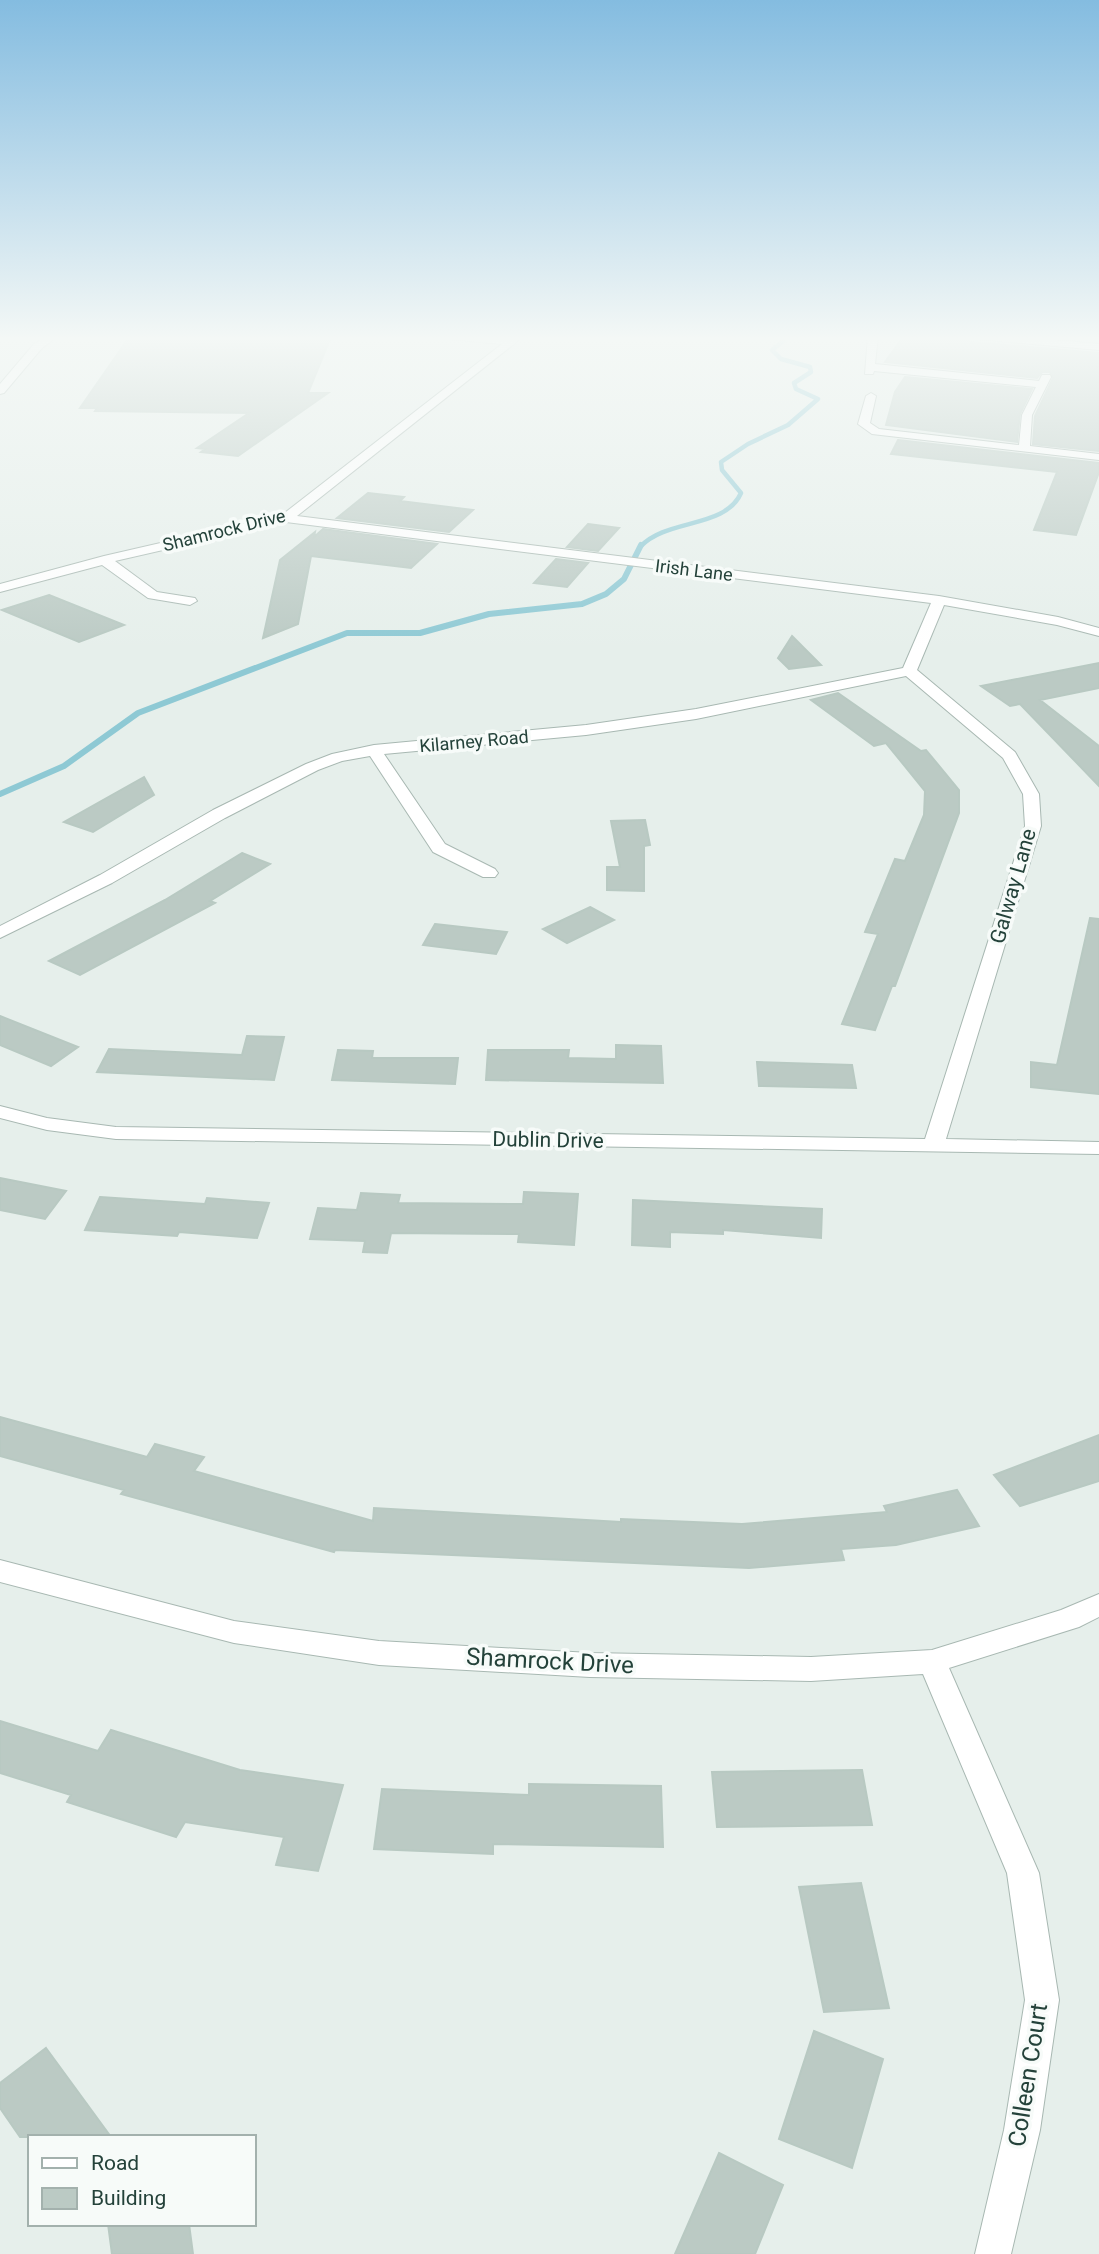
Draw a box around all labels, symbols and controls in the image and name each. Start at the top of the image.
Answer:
street label: Shamrock Drive [160,505,288,555]
street label: Irish Lane [654,555,734,585]
street label: Kilarney Road [418,726,530,756]
street label: Galway Lane [985,826,1041,946]
street label: Dublin Drive [492,1127,604,1153]
street label: Shamrock Drive [465,1643,635,1679]
street label: Colleen Court [1003,2001,1053,2149]
legend [28,2135,256,2226]
text: Road [91,2151,139,2175]
text: Building [91,2186,166,2210]

